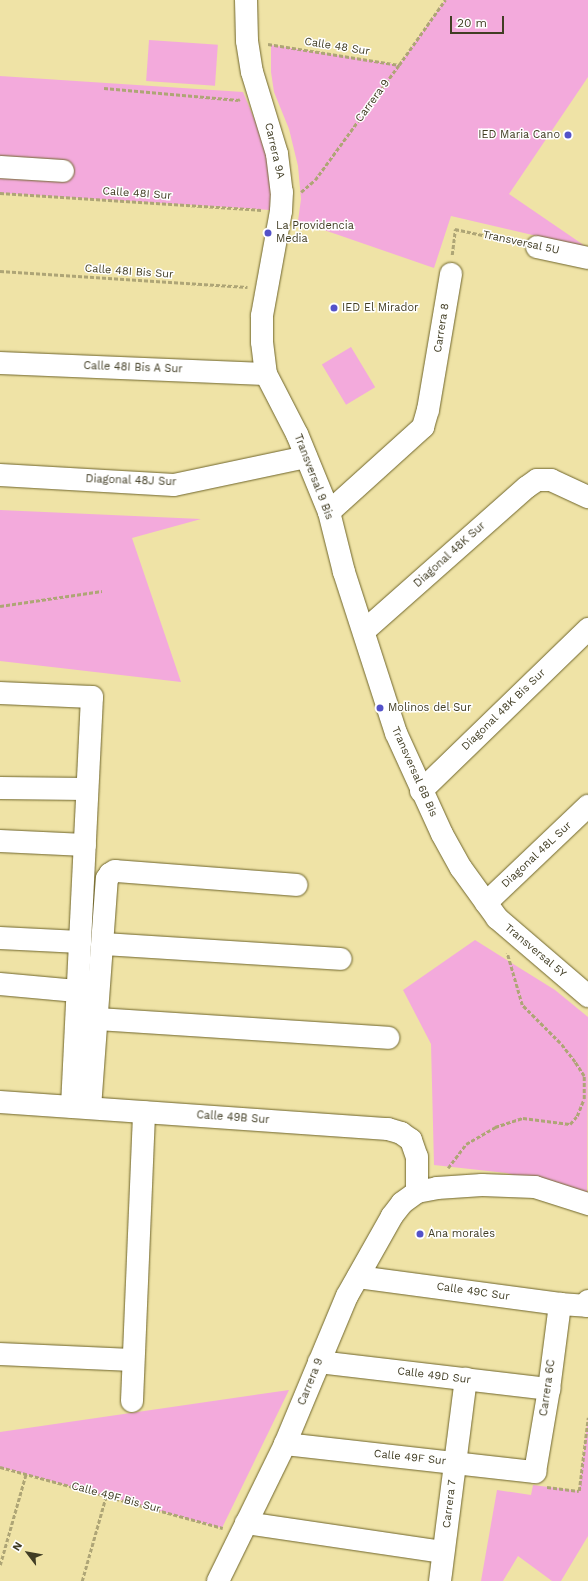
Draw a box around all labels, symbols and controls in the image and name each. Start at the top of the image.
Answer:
scale bar [452,8,506,34]
text: 20 m [457,16,487,30]
street label: Calle 48 Sur [303,35,371,59]
street label: Carrera 9 [353,77,393,125]
street label: Carrera 9A [261,122,287,180]
place label: IED Maria Cano [478,128,560,142]
marker: IED Maria Cano [563,130,573,140]
street label: Calle 48I Sur [102,185,172,203]
place label: La Providencia Media [276,220,354,246]
marker: La Providencia Media [263,228,273,238]
street label: Transversal 5U [481,228,561,258]
street label: Calle 48I Bis Sur [84,262,174,282]
place label: IED El Mirador [342,301,419,315]
street label: Carrera 8 [432,302,452,354]
marker: IED El Mirador [329,303,339,313]
street label: Calle 48I Bis A Sur [83,360,183,376]
street label: Transversal 9 Bis [291,432,335,522]
street label: Diagonal 48J Sur [85,473,177,489]
street label: Diagonal 48K Sur [411,519,489,591]
street label: Diagonal 48K Bis Sur [459,666,549,754]
place label: Molinos del Sur [388,701,472,715]
marker: Molinos del Sur [375,703,385,713]
street label: Transversal 6B Bis [388,725,440,819]
street label: Diagonal 48L Sur [499,819,575,891]
street label: Transversal 5Y [501,921,569,981]
street label: Calle 49B Sur [196,1109,270,1127]
place label: Ana morales [428,1227,495,1241]
marker: Ana morales [415,1229,425,1239]
street label: Calle 49C Sur [436,1280,510,1304]
street label: Carrera 9 [296,1356,326,1408]
street label: Carrera 6C [537,1359,559,1417]
street label: Calle 49D Sur [396,1365,472,1387]
street label: Calle 49F Sur [373,1448,447,1468]
street label: Carrera 7 [440,1479,460,1529]
street label: Calle 49F Bis Sur [70,1480,162,1516]
north arrow [8,1533,48,1573]
text: N [10,1539,25,1553]

